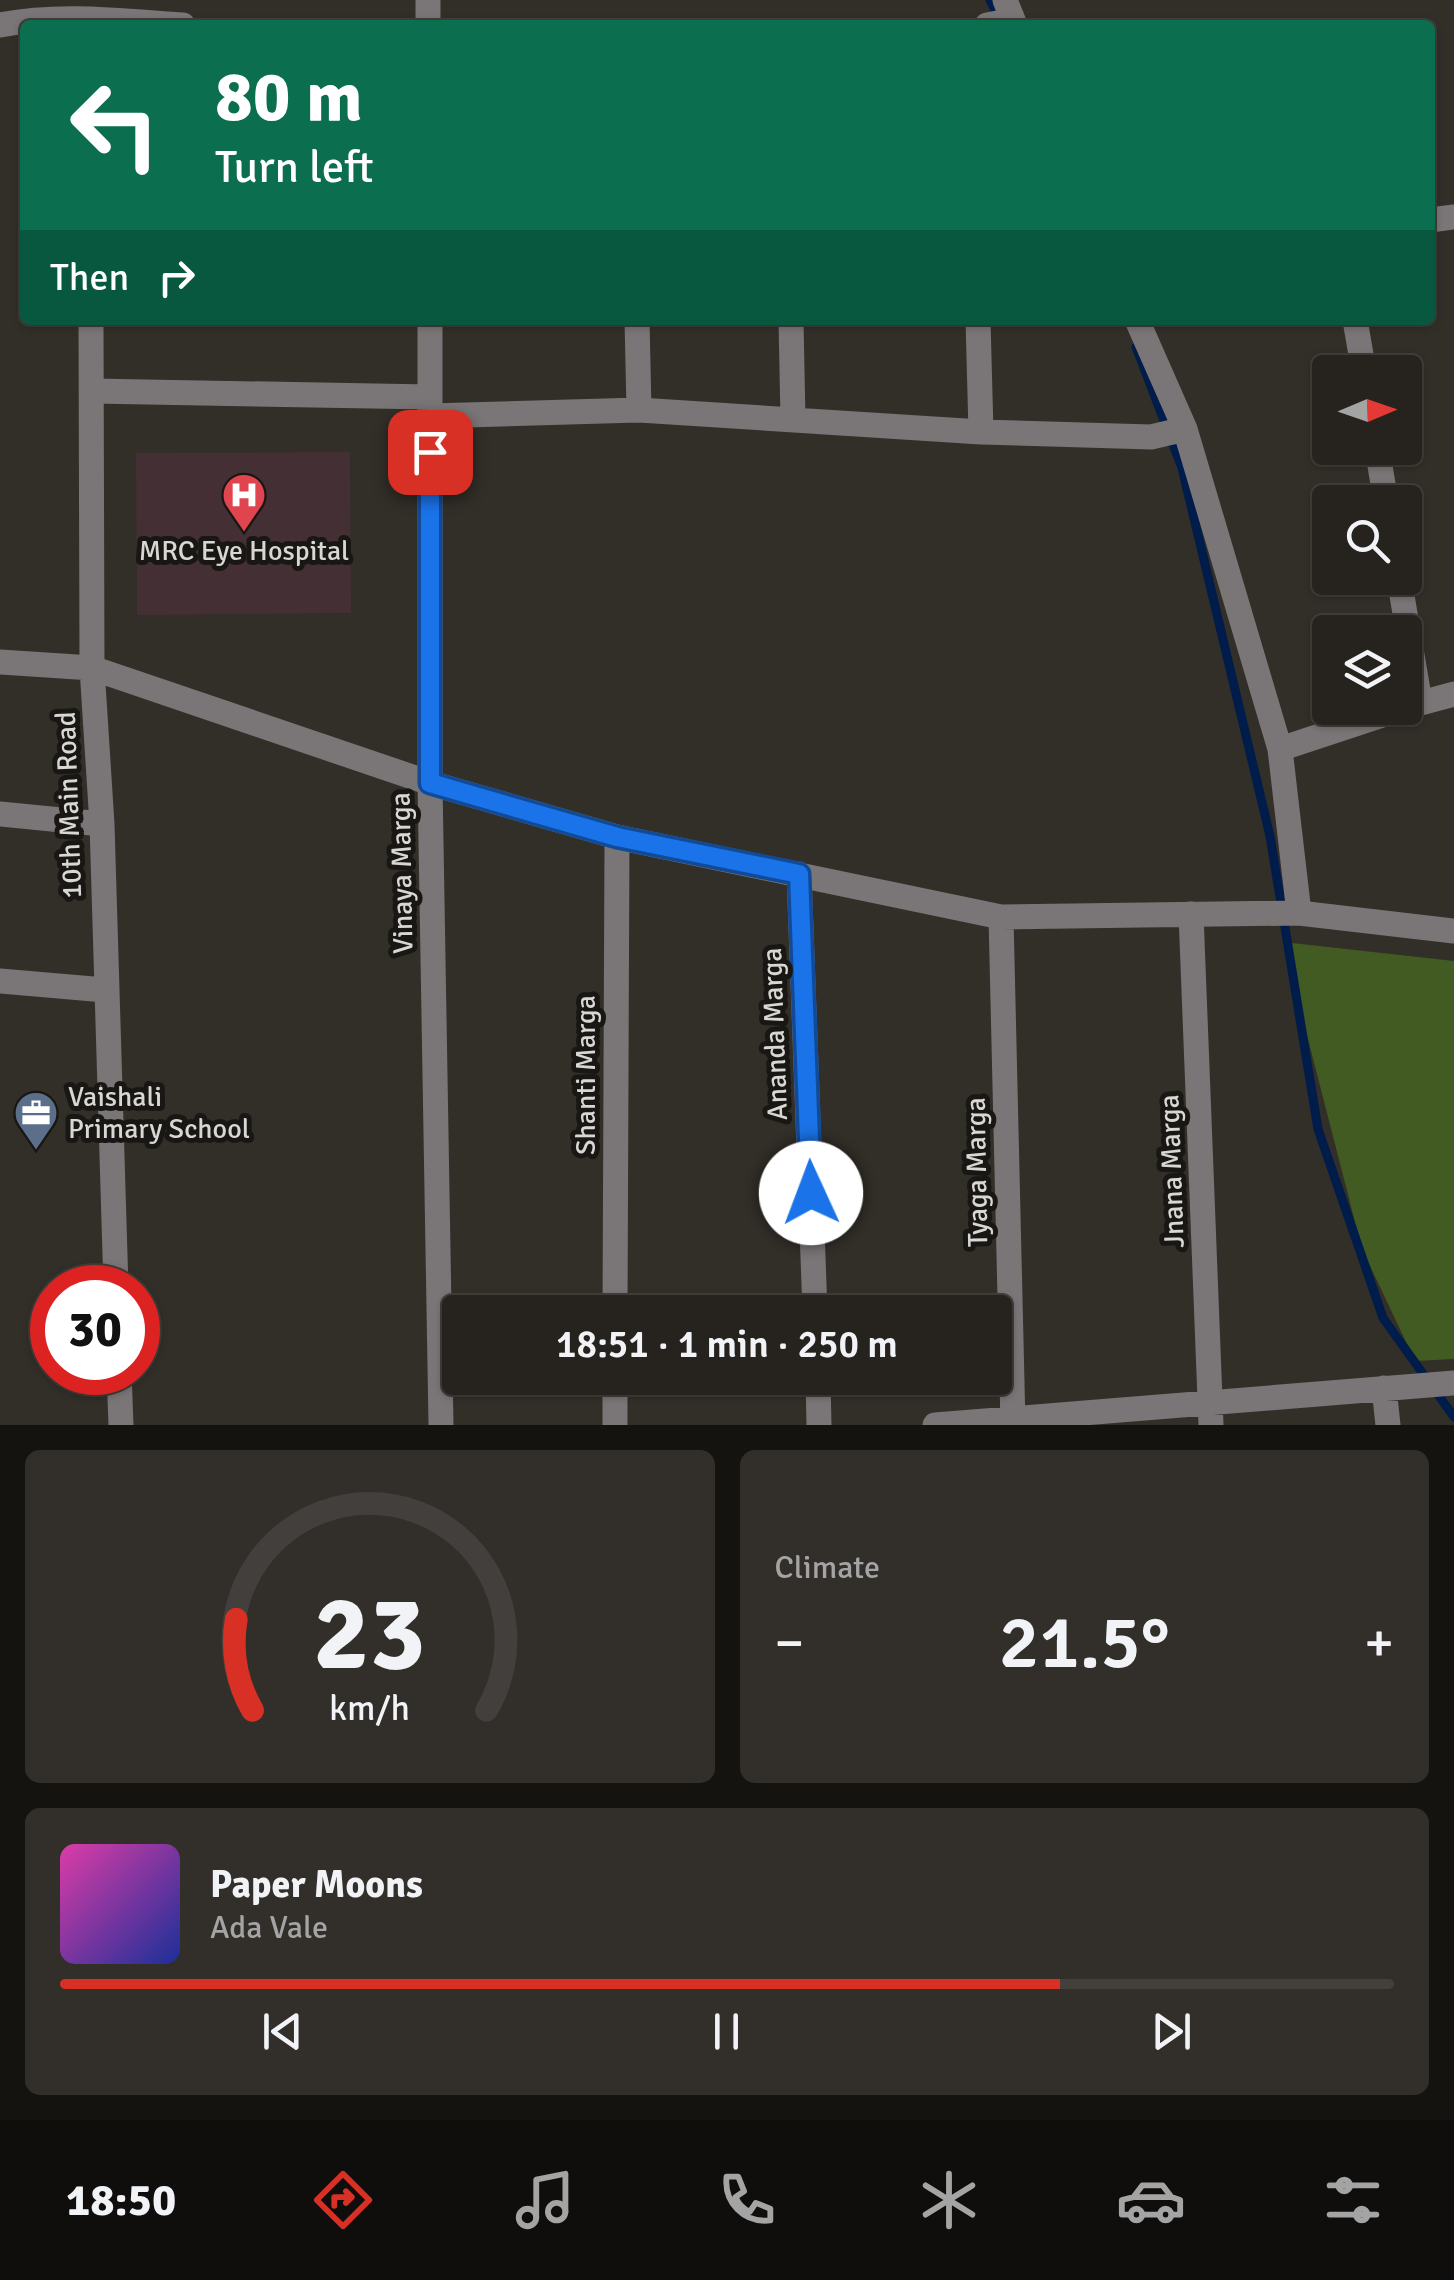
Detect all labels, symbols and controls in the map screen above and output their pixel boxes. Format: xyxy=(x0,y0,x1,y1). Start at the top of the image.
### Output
text: 80 m xyxy=(215,54,363,140)
icon: left xyxy=(50,60,180,190)
text: Turn left xyxy=(215,140,374,195)
icon: right xyxy=(149,250,204,305)
text: Then xyxy=(50,254,129,301)
north arrow xyxy=(1312,355,1422,465)
map controls xyxy=(1312,355,1422,725)
pin xyxy=(388,410,473,495)
icon: arrive xyxy=(403,425,458,480)
hospital icon: MRC Eye Hospital xyxy=(221,472,267,533)
button: search xyxy=(1312,485,1422,595)
place label: MRC Eye Hospital xyxy=(139,534,349,568)
button: layers xyxy=(1312,615,1422,725)
street label: 10th Main Road xyxy=(49,711,89,899)
street label: Vinaya Marga xyxy=(384,792,420,954)
street label: Ananda Marga xyxy=(755,947,795,1121)
street label: Shanti Marga xyxy=(569,995,603,1155)
place label: Vaishali Primary School xyxy=(68,1080,250,1146)
office icon: Vaishali Primary School xyxy=(13,1090,59,1151)
street label: Jnana Marga xyxy=(1152,1094,1192,1248)
street label: Tyaga Marga xyxy=(959,1097,995,1247)
position arrow xyxy=(759,1141,863,1245)
speed limit sign: 30 xyxy=(30,1265,160,1395)
text: 18:51 · 1 min · 250 m xyxy=(556,1321,898,1368)
text: Climate xyxy=(775,1548,880,1587)
text: 23 xyxy=(314,1570,426,1698)
text: 21.5° xyxy=(999,1596,1170,1689)
text: − xyxy=(775,1609,804,1677)
text: + xyxy=(1364,1609,1394,1677)
text: km/h xyxy=(329,1686,410,1730)
text: Paper Moons xyxy=(210,1861,423,1908)
text: Ada Vale xyxy=(210,1908,328,1947)
icon: previous xyxy=(255,2004,310,2059)
icon: pause xyxy=(699,2004,754,2059)
icon: next xyxy=(1144,2004,1199,2059)
icon: directions xyxy=(308,2165,378,2235)
icon: music xyxy=(510,2165,580,2235)
icon: phone xyxy=(712,2165,782,2235)
icon: climate xyxy=(914,2165,984,2235)
icon: car xyxy=(1116,2165,1186,2235)
icon: filters xyxy=(1318,2165,1388,2235)
text: 18:50 xyxy=(66,2173,176,2228)

